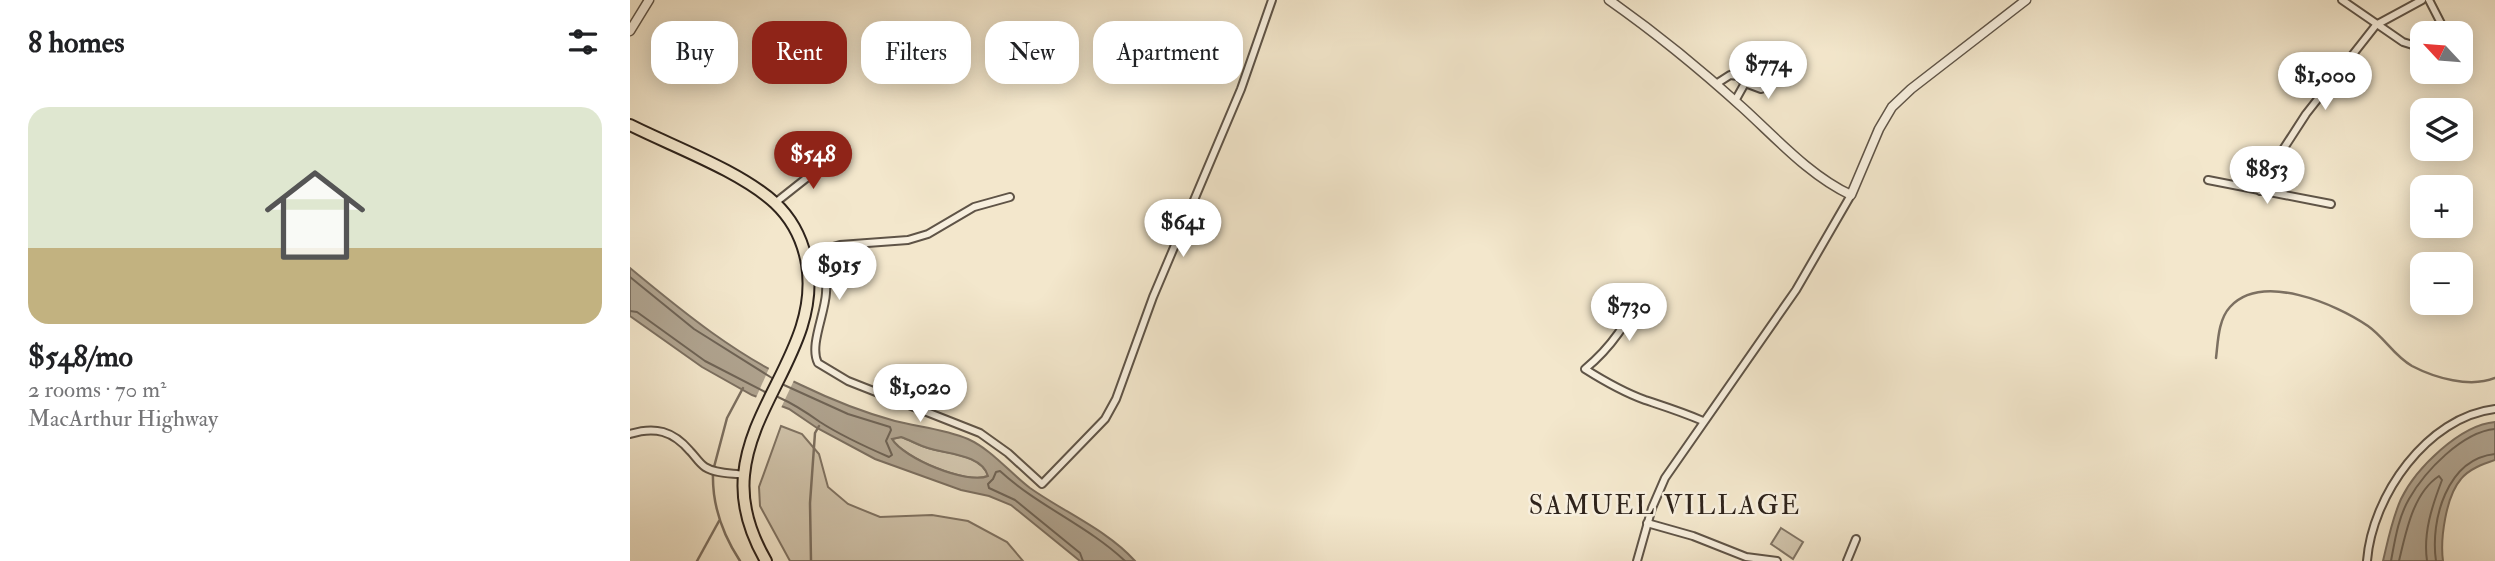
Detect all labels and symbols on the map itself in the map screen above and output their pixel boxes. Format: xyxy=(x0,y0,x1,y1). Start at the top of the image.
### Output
north arrow xyxy=(2410,21,2473,84)
pin: $774 xyxy=(1727,42,1809,101)
pin: $1,000 xyxy=(2268,52,2382,112)
pin: $548 xyxy=(772,132,854,191)
pin: $853 xyxy=(2226,146,2308,206)
pin: $641 xyxy=(1142,200,1224,259)
pin: $915 xyxy=(798,243,880,302)
pin: $730 xyxy=(1588,284,1670,343)
pin: $1,020 xyxy=(863,364,977,424)
district label: SAMUEL VILLAGE xyxy=(1529,490,1801,522)

